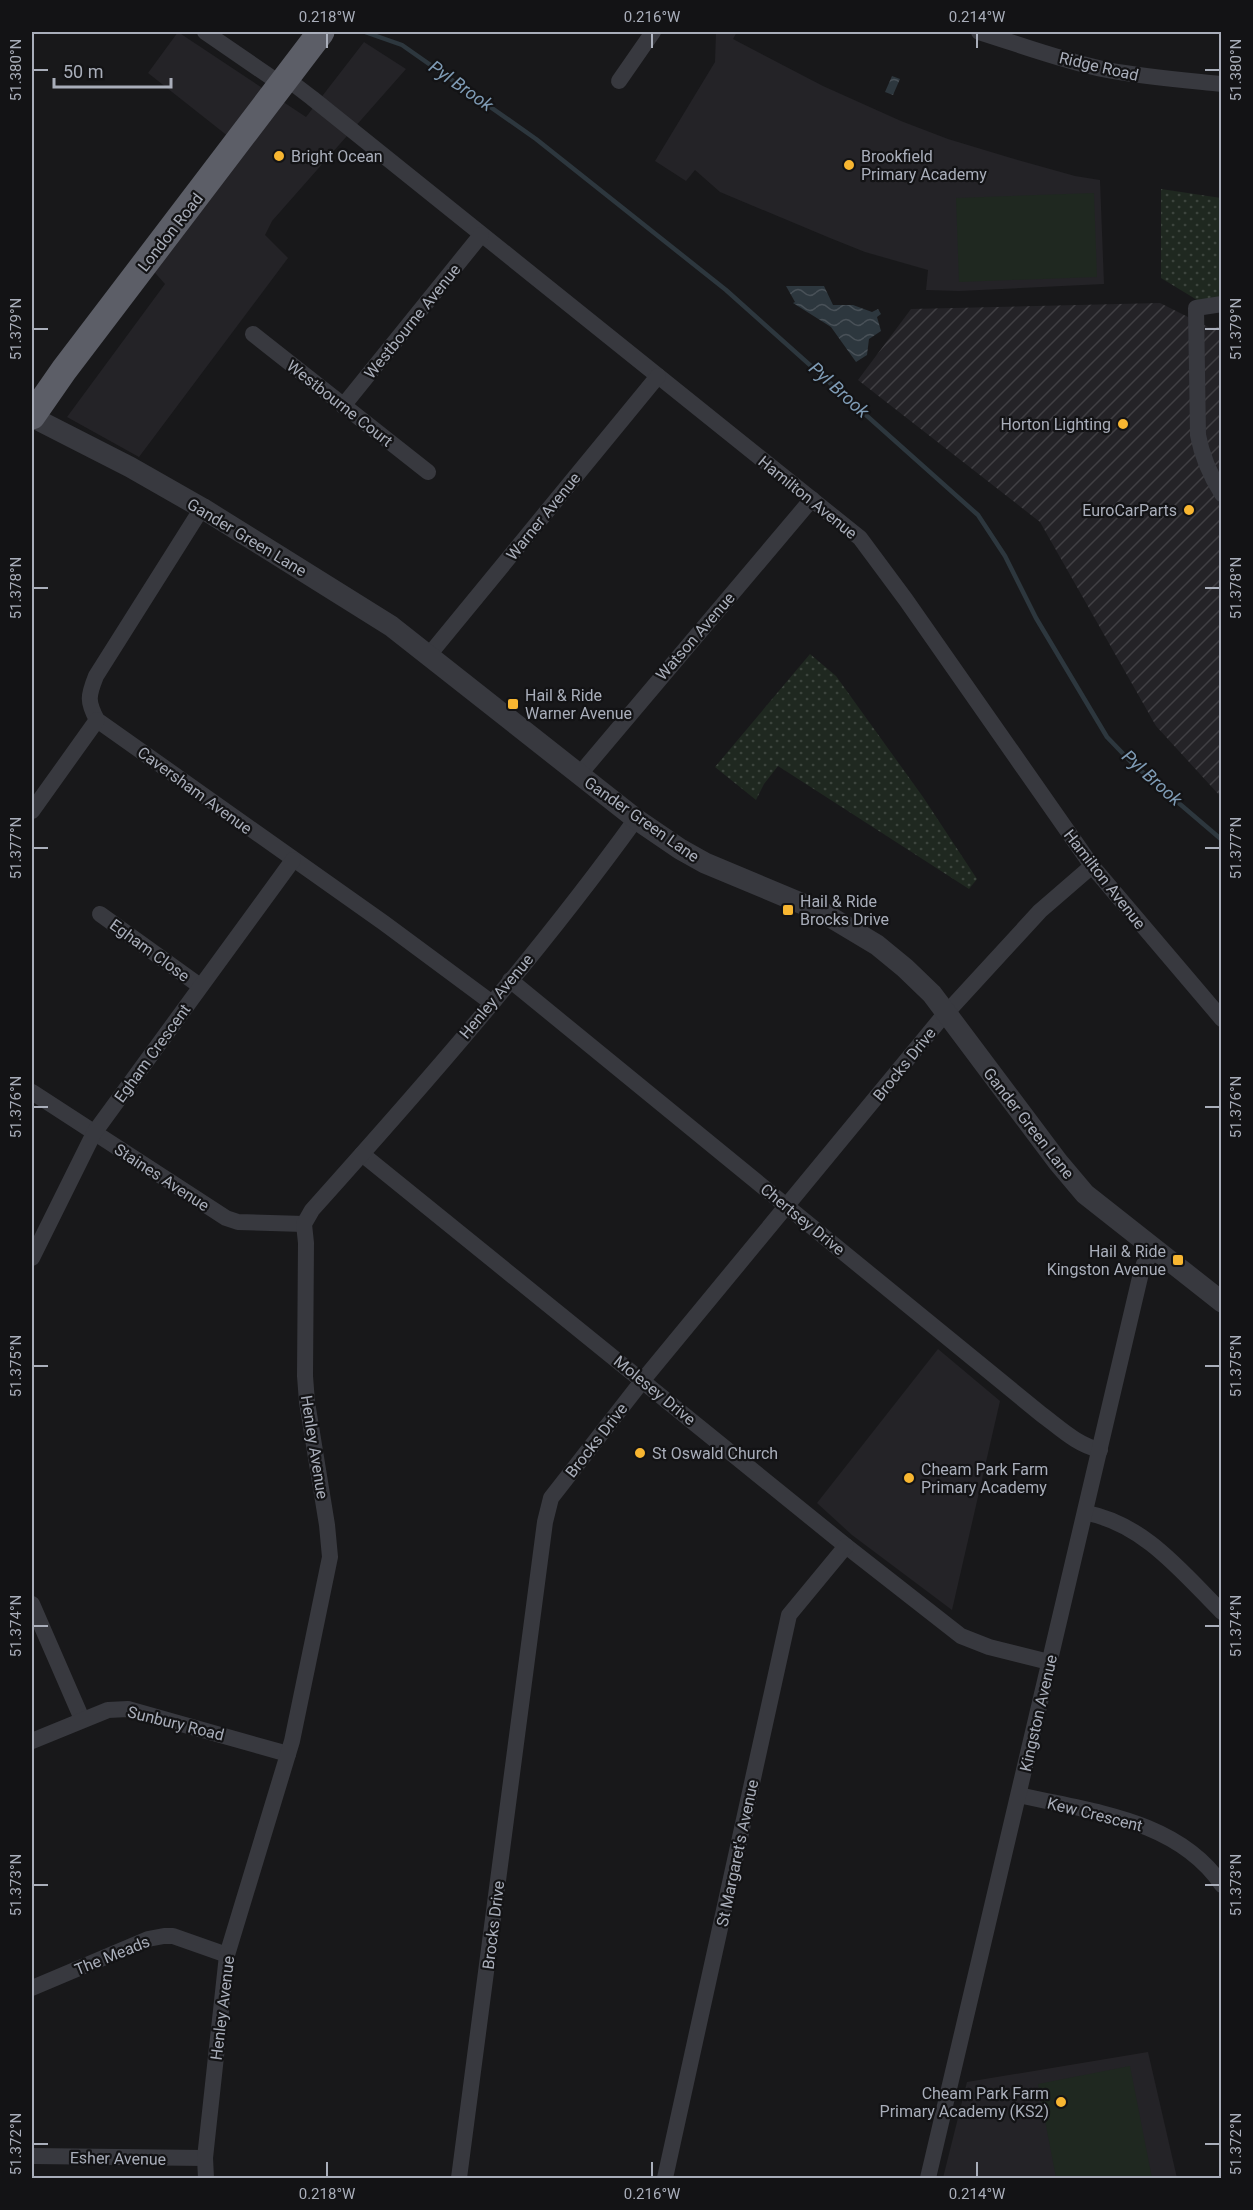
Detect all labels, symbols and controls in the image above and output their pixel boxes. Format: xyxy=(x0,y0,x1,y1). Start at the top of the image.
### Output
text: 0.218°W xyxy=(299,8,355,26)
text: 0.216°W xyxy=(624,8,680,26)
text: 0.214°W xyxy=(949,8,1005,26)
text: 51.380°N xyxy=(7,39,25,101)
text: 51.380°N xyxy=(1227,39,1245,101)
street label: Ridge Road xyxy=(1057,48,1140,85)
scale bar xyxy=(54,51,171,89)
water label: Pyl Brook xyxy=(425,56,498,116)
text: 50 m xyxy=(63,61,103,82)
place label: Bright Ocean xyxy=(291,147,383,166)
place label: Brookfield Primary Academy xyxy=(861,147,987,184)
marker: Bright Ocean xyxy=(272,149,286,163)
marker: Brookfield Primary Academy xyxy=(842,158,856,172)
street label: London Road xyxy=(134,189,207,275)
street label: Westbourne Avenue xyxy=(360,260,464,382)
text: 51.379°N xyxy=(7,298,25,360)
text: 51.379°N xyxy=(1227,298,1245,360)
street label: Westbourne Court xyxy=(283,356,396,451)
water label: Pyl Brook xyxy=(805,357,875,423)
place label: Horton Lighting xyxy=(1000,415,1111,434)
marker: Horton Lighting xyxy=(1116,417,1130,431)
street label: Hamilton Avenue xyxy=(755,452,861,543)
street label: Warner Avenue xyxy=(502,469,584,564)
street label: Gander Green Lane xyxy=(184,494,310,581)
place label: EuroCarParts xyxy=(1082,501,1177,520)
marker: EuroCarParts xyxy=(1182,503,1196,517)
text: 51.378°N xyxy=(7,557,25,619)
text: 51.378°N xyxy=(1227,557,1245,619)
street label: Watson Avenue xyxy=(652,588,739,684)
place label: Hail & Ride Warner Avenue xyxy=(525,686,632,723)
marker: Hail & Ride Warner Avenue xyxy=(506,697,520,711)
street label: Caversham Avenue xyxy=(134,743,256,838)
water label: Pyl Brook xyxy=(1118,745,1188,811)
street label: Gander Green Lane xyxy=(581,773,703,866)
text: 51.377°N xyxy=(7,817,25,879)
text: 51.377°N xyxy=(1227,817,1245,879)
street label: Hamilton Avenue xyxy=(1060,826,1149,933)
place label: Hail & Ride Brocks Drive xyxy=(800,892,889,929)
marker: Hail & Ride Brocks Drive xyxy=(781,903,795,917)
street label: Egham Close xyxy=(106,915,193,986)
street label: Henley Avenue xyxy=(455,950,537,1043)
street label: Egham Crescent xyxy=(110,1000,194,1106)
street label: Brocks Drive xyxy=(869,1024,940,1105)
street label: Gander Green Lane xyxy=(979,1064,1078,1183)
text: 51.376°N xyxy=(7,1076,25,1138)
text: 51.376°N xyxy=(1227,1076,1245,1138)
street label: Staines Avenue xyxy=(111,1140,213,1215)
street label: Chertsey Drive xyxy=(757,1180,849,1259)
place label: Hail & Ride Kingston Avenue xyxy=(1047,1242,1166,1279)
marker: Hail & Ride Kingston Avenue xyxy=(1171,1253,1185,1267)
text: 51.375°N xyxy=(7,1335,25,1397)
text: 51.375°N xyxy=(1227,1335,1245,1397)
street label: Molesey Drive xyxy=(610,1352,699,1429)
street label: Henley Avenue xyxy=(297,1394,332,1500)
street label: Brocks Drive xyxy=(562,1399,631,1481)
place label: St Oswald Church xyxy=(652,1444,778,1463)
marker: St Oswald Church xyxy=(633,1446,647,1460)
place label: Cheam Park Farm Primary Academy xyxy=(921,1460,1048,1497)
marker: Cheam Park Farm Primary Academy xyxy=(902,1471,916,1485)
text: 51.374°N xyxy=(7,1595,25,1657)
text: 51.374°N xyxy=(1227,1595,1245,1657)
street label: Kingston Avenue xyxy=(1016,1653,1061,1773)
street label: Sunbury Road xyxy=(126,1702,226,1745)
street label: St Margaret's Avenue xyxy=(713,1778,762,1928)
street label: Kew Crescent xyxy=(1045,1793,1145,1836)
text: 51.373°N xyxy=(7,1854,25,1916)
text: 51.373°N xyxy=(1227,1854,1245,1916)
street label: Brocks Drive xyxy=(479,1880,508,1970)
street label: The Meads xyxy=(72,1932,152,1979)
street label: Henley Avenue xyxy=(207,1955,238,2061)
place label: Cheam Park Farm Primary Academy (KS2) xyxy=(880,2084,1049,2121)
marker: Cheam Park Farm Primary Academy (KS2) xyxy=(1054,2095,1068,2109)
text: 51.372°N xyxy=(7,2113,25,2175)
text: 51.372°N xyxy=(1227,2113,1245,2175)
street label: Esher Avenue xyxy=(70,2148,166,2169)
text: 0.218°W xyxy=(299,2185,355,2203)
text: 0.216°W xyxy=(624,2185,680,2203)
text: 0.214°W xyxy=(949,2185,1005,2203)

